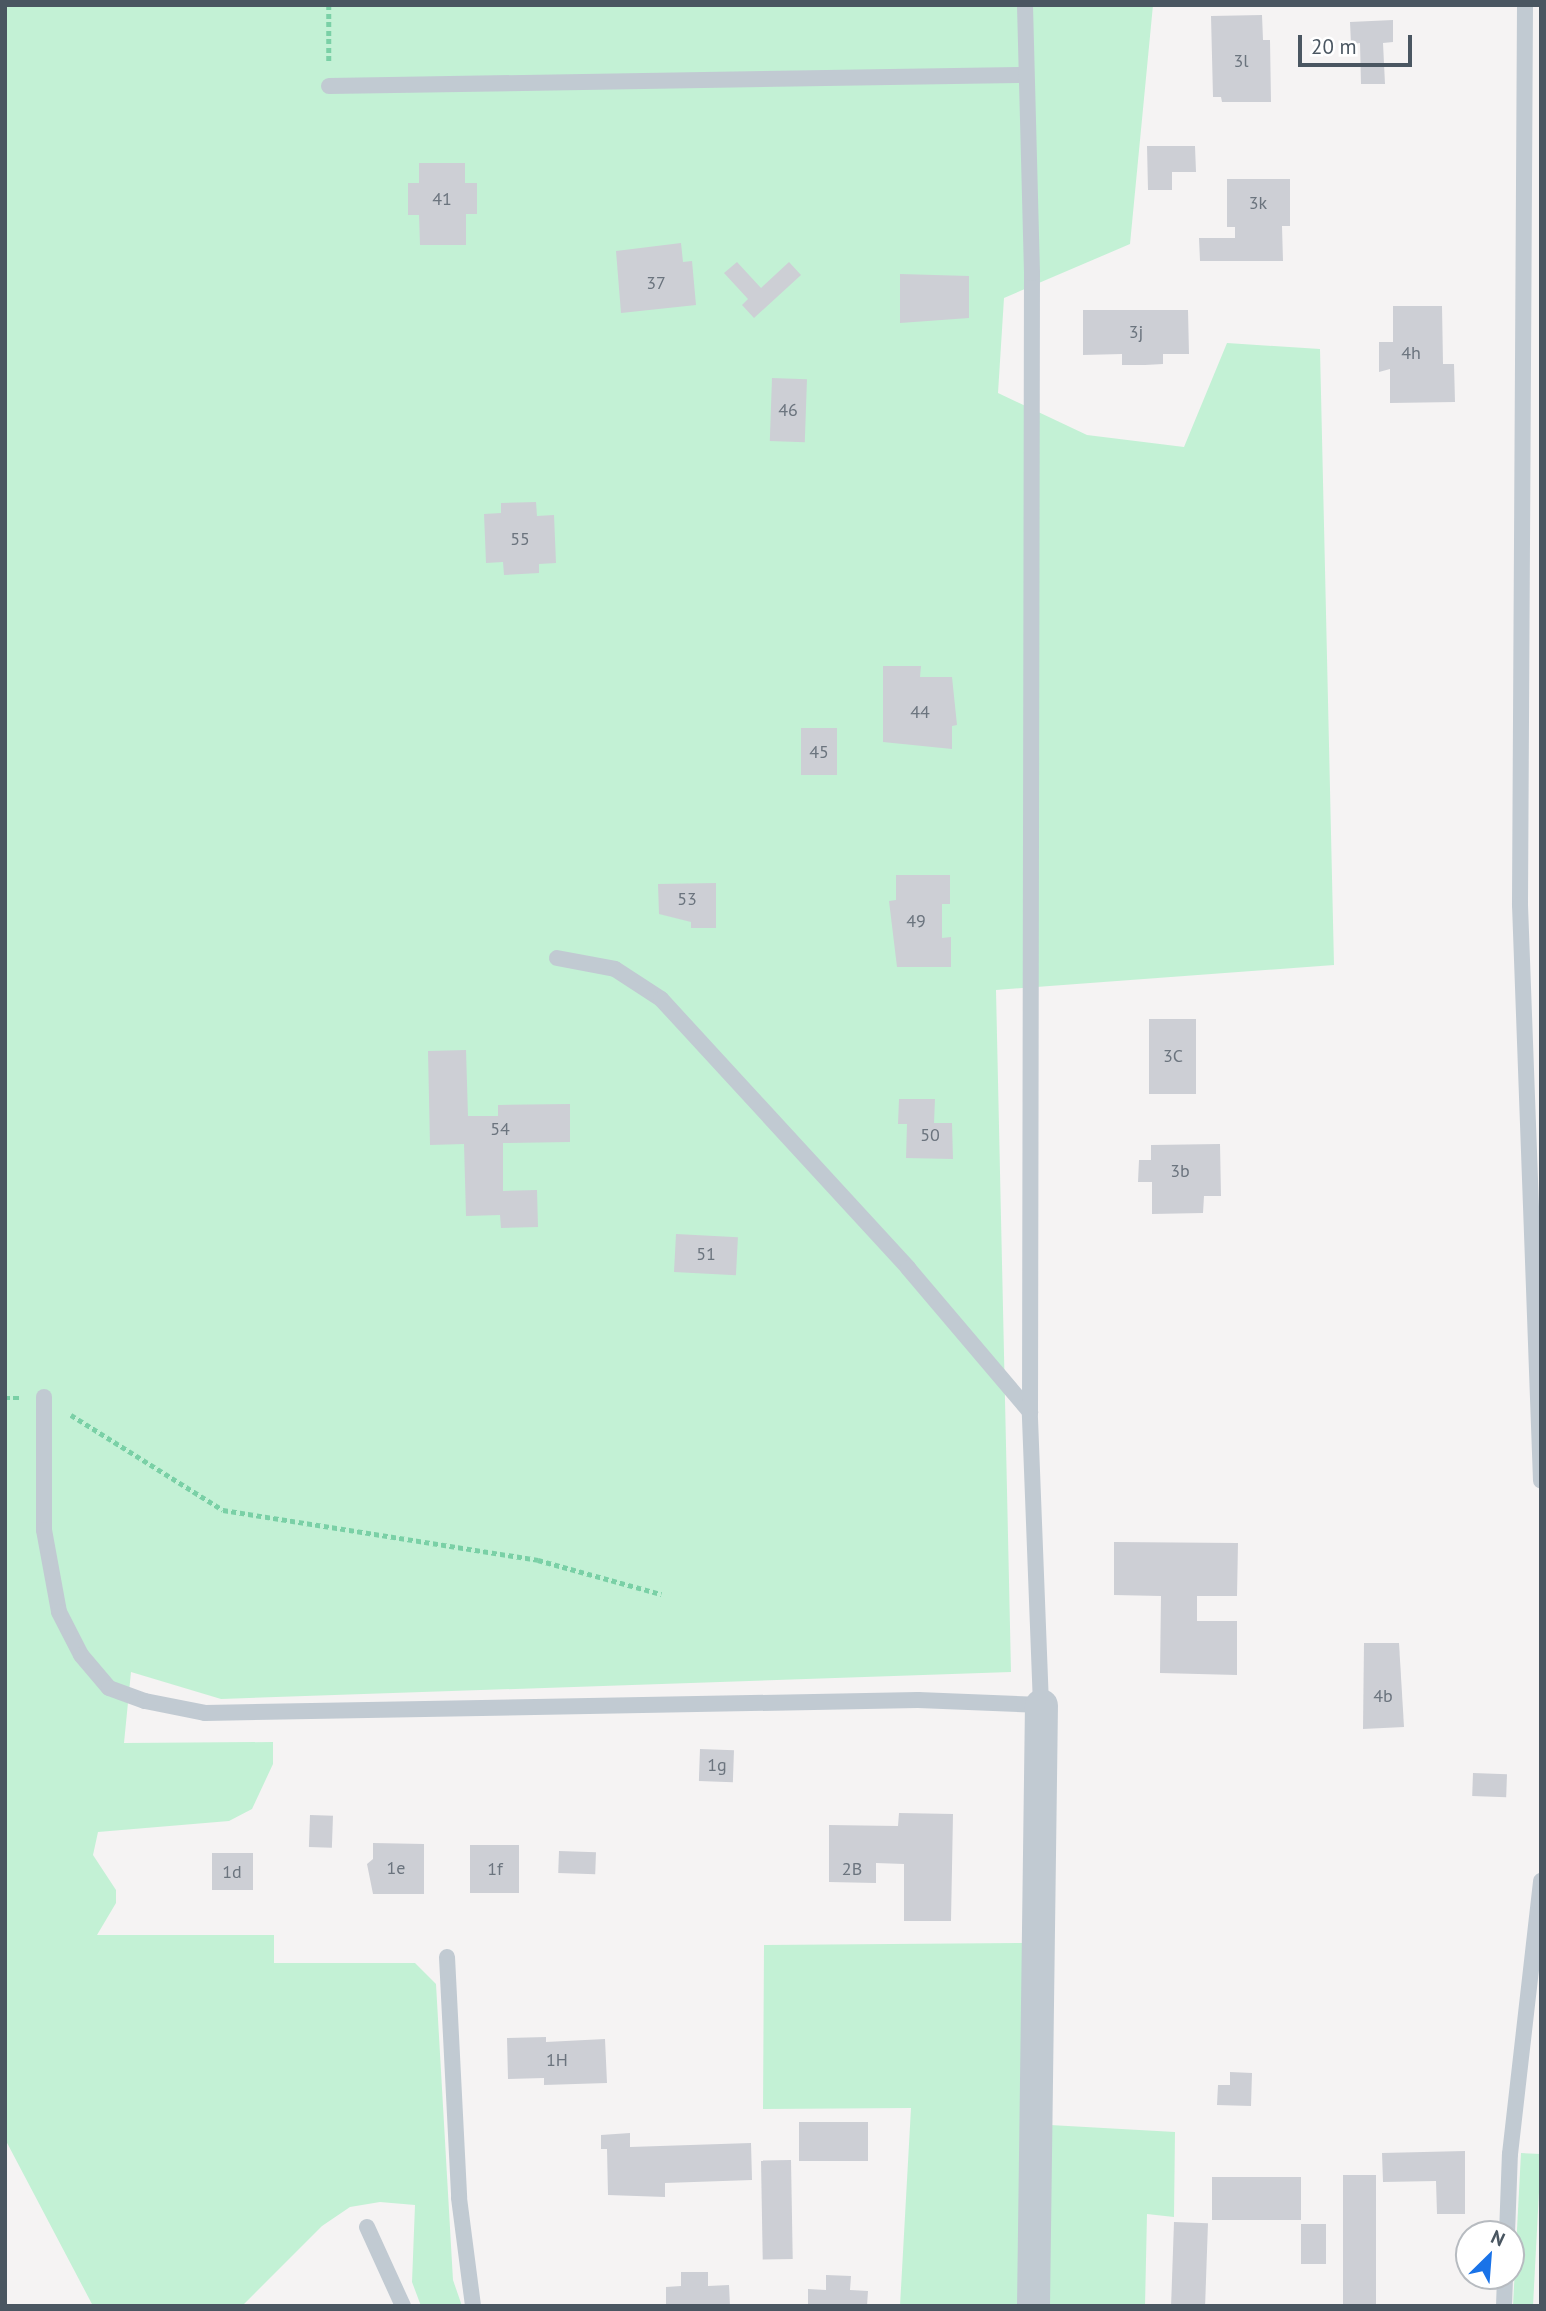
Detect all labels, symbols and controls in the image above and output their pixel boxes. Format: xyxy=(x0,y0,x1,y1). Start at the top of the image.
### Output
scale bar xyxy=(1301,21,1415,65)
text: 20 m xyxy=(1311,33,1357,60)
house number: 3l xyxy=(1233,50,1249,72)
house number: 41 xyxy=(432,188,452,210)
house number: 3k xyxy=(1249,192,1267,214)
house number: 37 xyxy=(646,272,666,294)
house number: 3j xyxy=(1129,321,1143,343)
house number: 4h xyxy=(1401,342,1421,364)
house number: 46 xyxy=(778,399,798,421)
house number: 55 xyxy=(510,528,530,550)
house number: 44 xyxy=(910,701,930,723)
house number: 45 xyxy=(809,741,829,763)
house number: 53 xyxy=(677,888,697,910)
house number: 49 xyxy=(906,910,926,932)
house number: 3C xyxy=(1163,1045,1183,1067)
house number: 54 xyxy=(490,1118,510,1140)
house number: 50 xyxy=(920,1124,940,1146)
house number: 3b xyxy=(1170,1160,1190,1182)
house number: 51 xyxy=(696,1243,716,1265)
house number: 4b xyxy=(1373,1685,1393,1707)
house number: 1g xyxy=(707,1754,727,1776)
house number: 1e xyxy=(387,1857,405,1879)
house number: 1f xyxy=(487,1858,503,1880)
house number: 2B xyxy=(842,1858,862,1880)
house number: 1d xyxy=(222,1861,242,1883)
house number: 1H xyxy=(546,2049,568,2071)
north arrow xyxy=(1455,2220,1525,2290)
text: N xyxy=(1487,2224,1509,2251)

